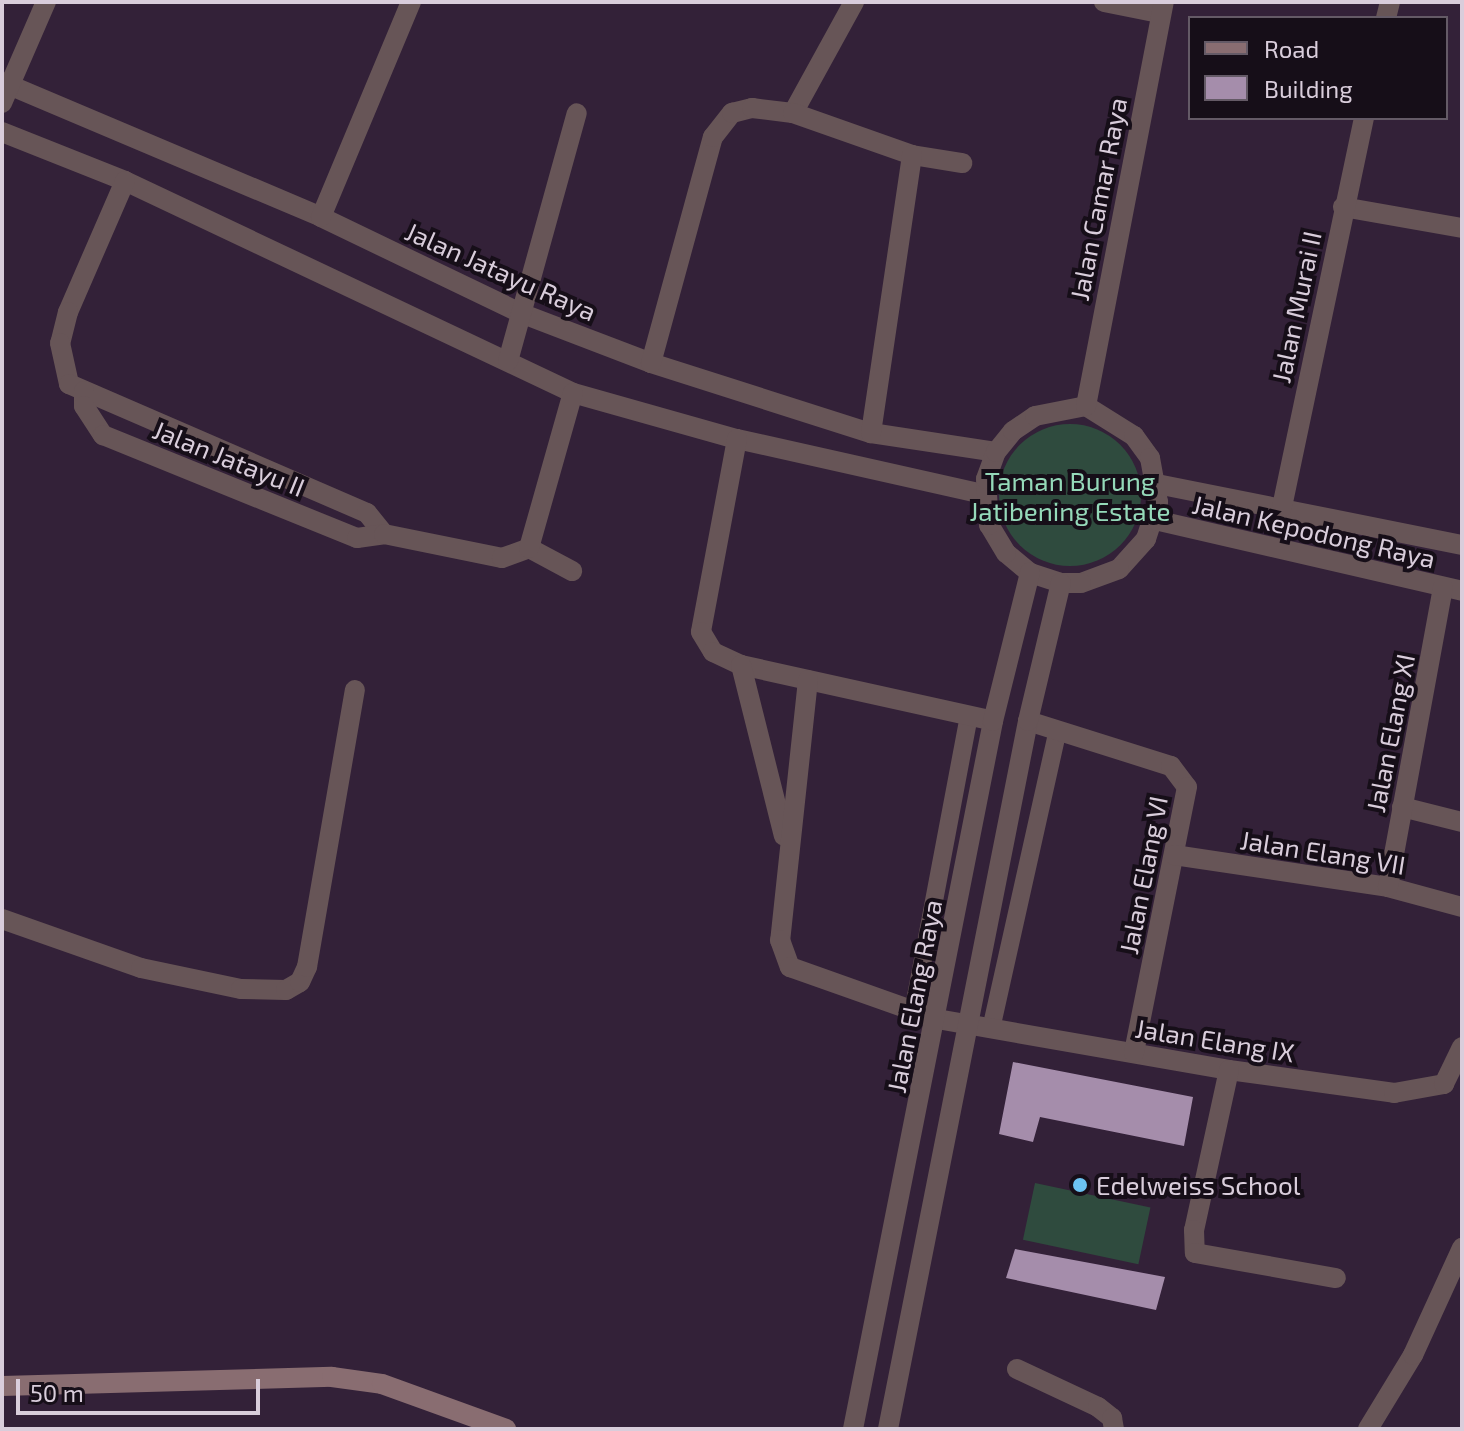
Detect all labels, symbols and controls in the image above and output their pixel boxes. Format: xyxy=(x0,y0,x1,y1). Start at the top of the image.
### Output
legend xyxy=(1188,16,1448,120)
text: Road xyxy=(1264,34,1319,63)
text: Building xyxy=(1264,74,1353,103)
street label: Jalan Camar Raya xyxy=(1063,95,1133,303)
street label: Jalan Jatayu Raya xyxy=(401,215,601,327)
street label: Jalan Murai II xyxy=(1265,228,1327,386)
street label: Jalan Jatayu II xyxy=(148,413,310,503)
park label: Taman Burung Jatibening Estate xyxy=(969,465,1171,526)
street label: Jalan Kepodong Raya xyxy=(1190,488,1438,574)
street label: Jalan Elang XI xyxy=(1359,651,1421,815)
street label: Jalan Elang VI xyxy=(1112,793,1174,957)
street label: Jalan Elang VII xyxy=(1238,823,1408,881)
street label: Jalan Elang Raya xyxy=(880,897,948,1095)
street label: Jalan Elang IX xyxy=(1133,1012,1297,1068)
place label: Edelweiss School xyxy=(1096,1169,1300,1201)
marker: Edelweiss School xyxy=(1071,1176,1089,1194)
scale bar xyxy=(20,1363,264,1413)
text: 50 m xyxy=(30,1378,84,1407)

